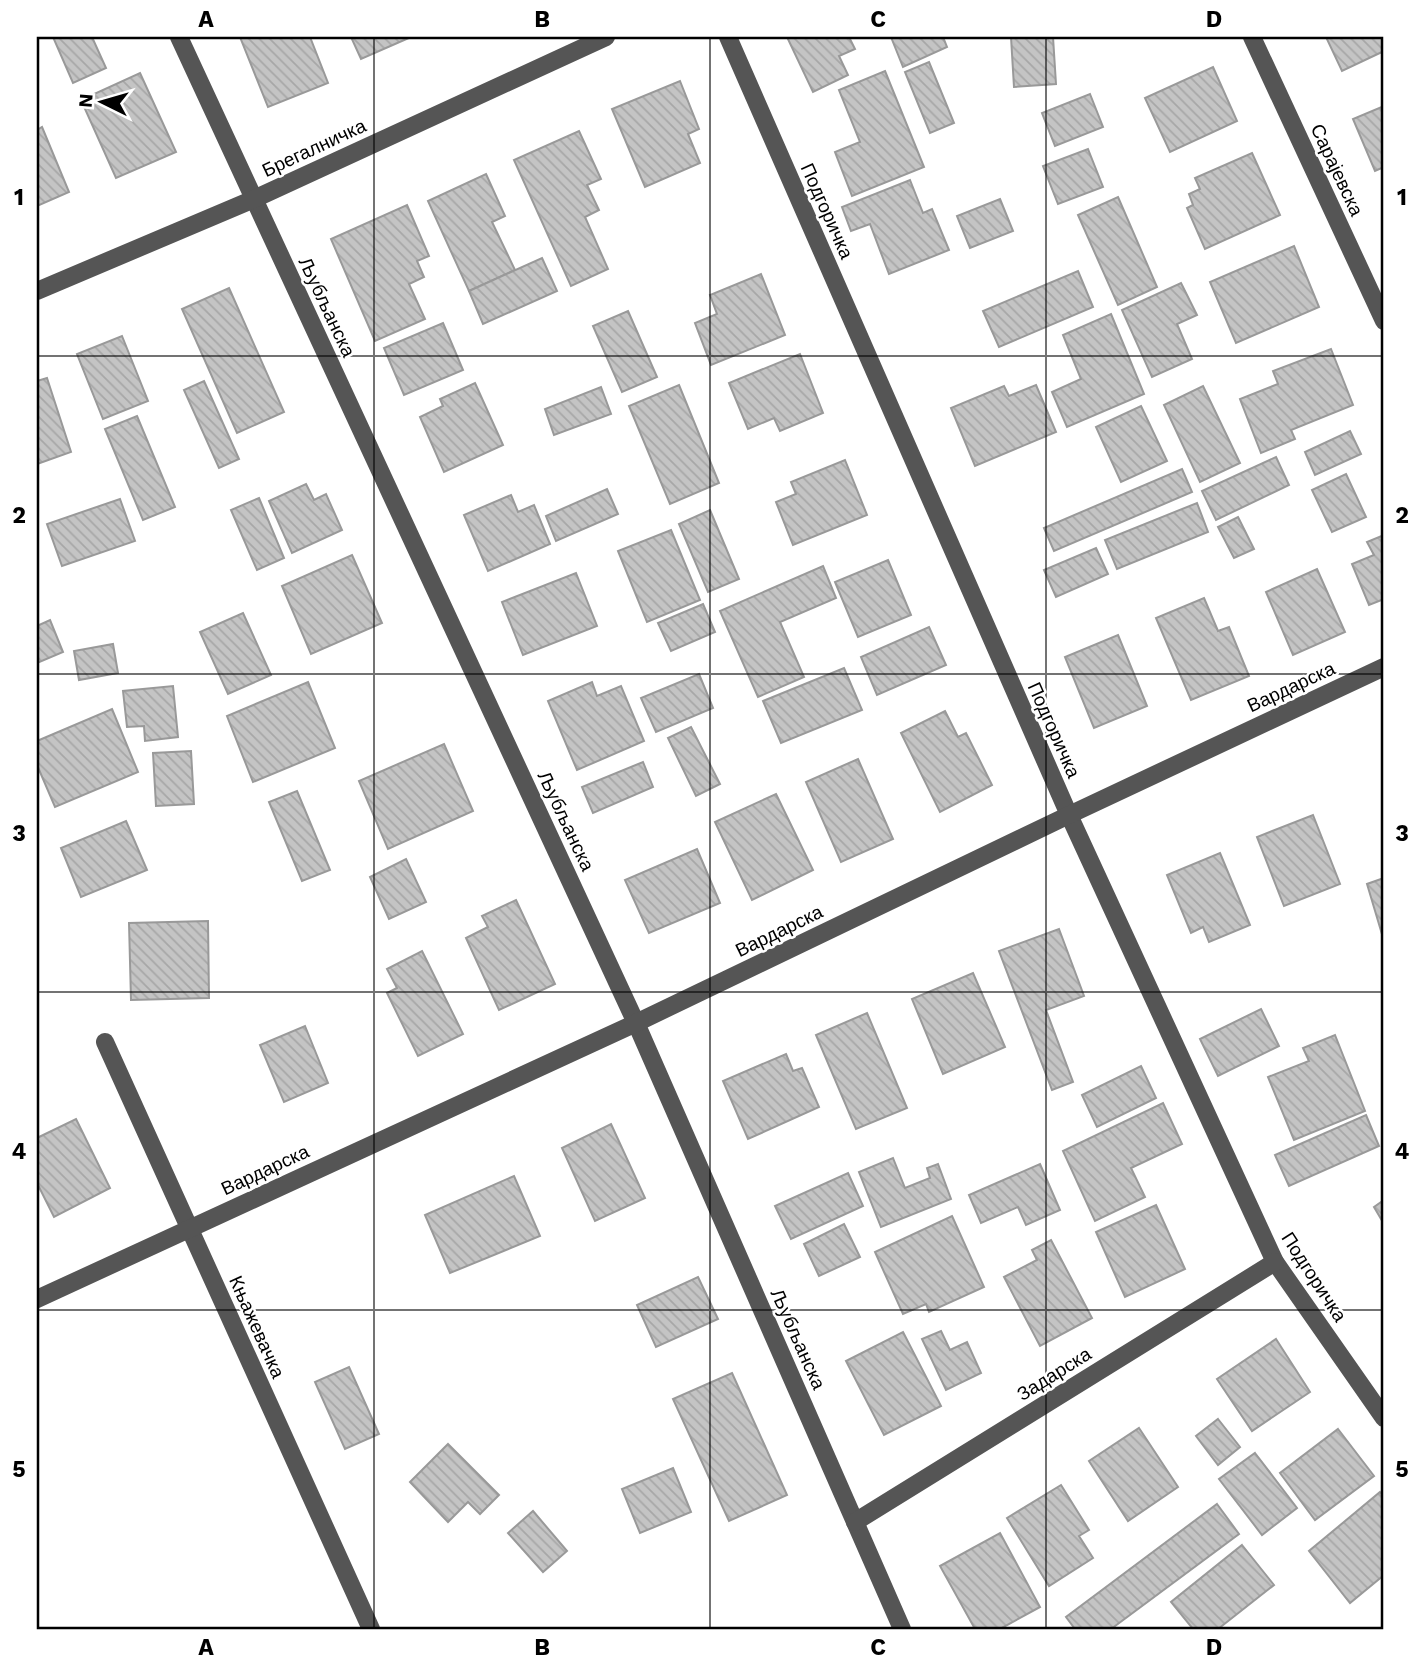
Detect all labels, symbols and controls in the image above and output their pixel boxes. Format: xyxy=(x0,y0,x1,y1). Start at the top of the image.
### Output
text: A xyxy=(198,6,214,33)
text: B xyxy=(534,6,550,33)
text: C xyxy=(870,6,886,33)
text: D xyxy=(1206,6,1222,33)
north arrow xyxy=(66,66,136,136)
text: N xyxy=(73,93,98,109)
street label: Брегалничка xyxy=(258,114,370,182)
street label: Сарајевска xyxy=(1306,120,1369,220)
street label: Подгоричка xyxy=(796,160,858,263)
text: 1 xyxy=(14,184,24,211)
text: 1 xyxy=(1397,184,1407,211)
street label: Љубљанска xyxy=(294,253,360,361)
text: 2 xyxy=(12,502,26,529)
text: 2 xyxy=(1395,502,1409,529)
street label: Вардарска xyxy=(1243,656,1339,717)
street label: Подгоричка xyxy=(1023,679,1085,782)
street label: Љубљанска xyxy=(533,767,599,875)
text: 3 xyxy=(12,820,26,847)
text: 3 xyxy=(1395,820,1409,847)
street label: Вардарска xyxy=(732,900,827,962)
text: 4 xyxy=(12,1138,27,1165)
text: 4 xyxy=(1395,1138,1410,1165)
street label: Вардарска xyxy=(217,1139,313,1200)
street label: Подгоричка xyxy=(1276,1228,1352,1327)
street label: Књажевачка xyxy=(224,1272,290,1382)
street label: Љубљанска xyxy=(766,1285,831,1393)
street label: Задарска xyxy=(1013,1342,1096,1406)
text: 5 xyxy=(12,1456,26,1483)
text: 5 xyxy=(1395,1456,1409,1483)
text: A xyxy=(198,1634,214,1661)
text: B xyxy=(534,1634,550,1661)
text: C xyxy=(870,1634,886,1661)
text: D xyxy=(1206,1634,1222,1661)

